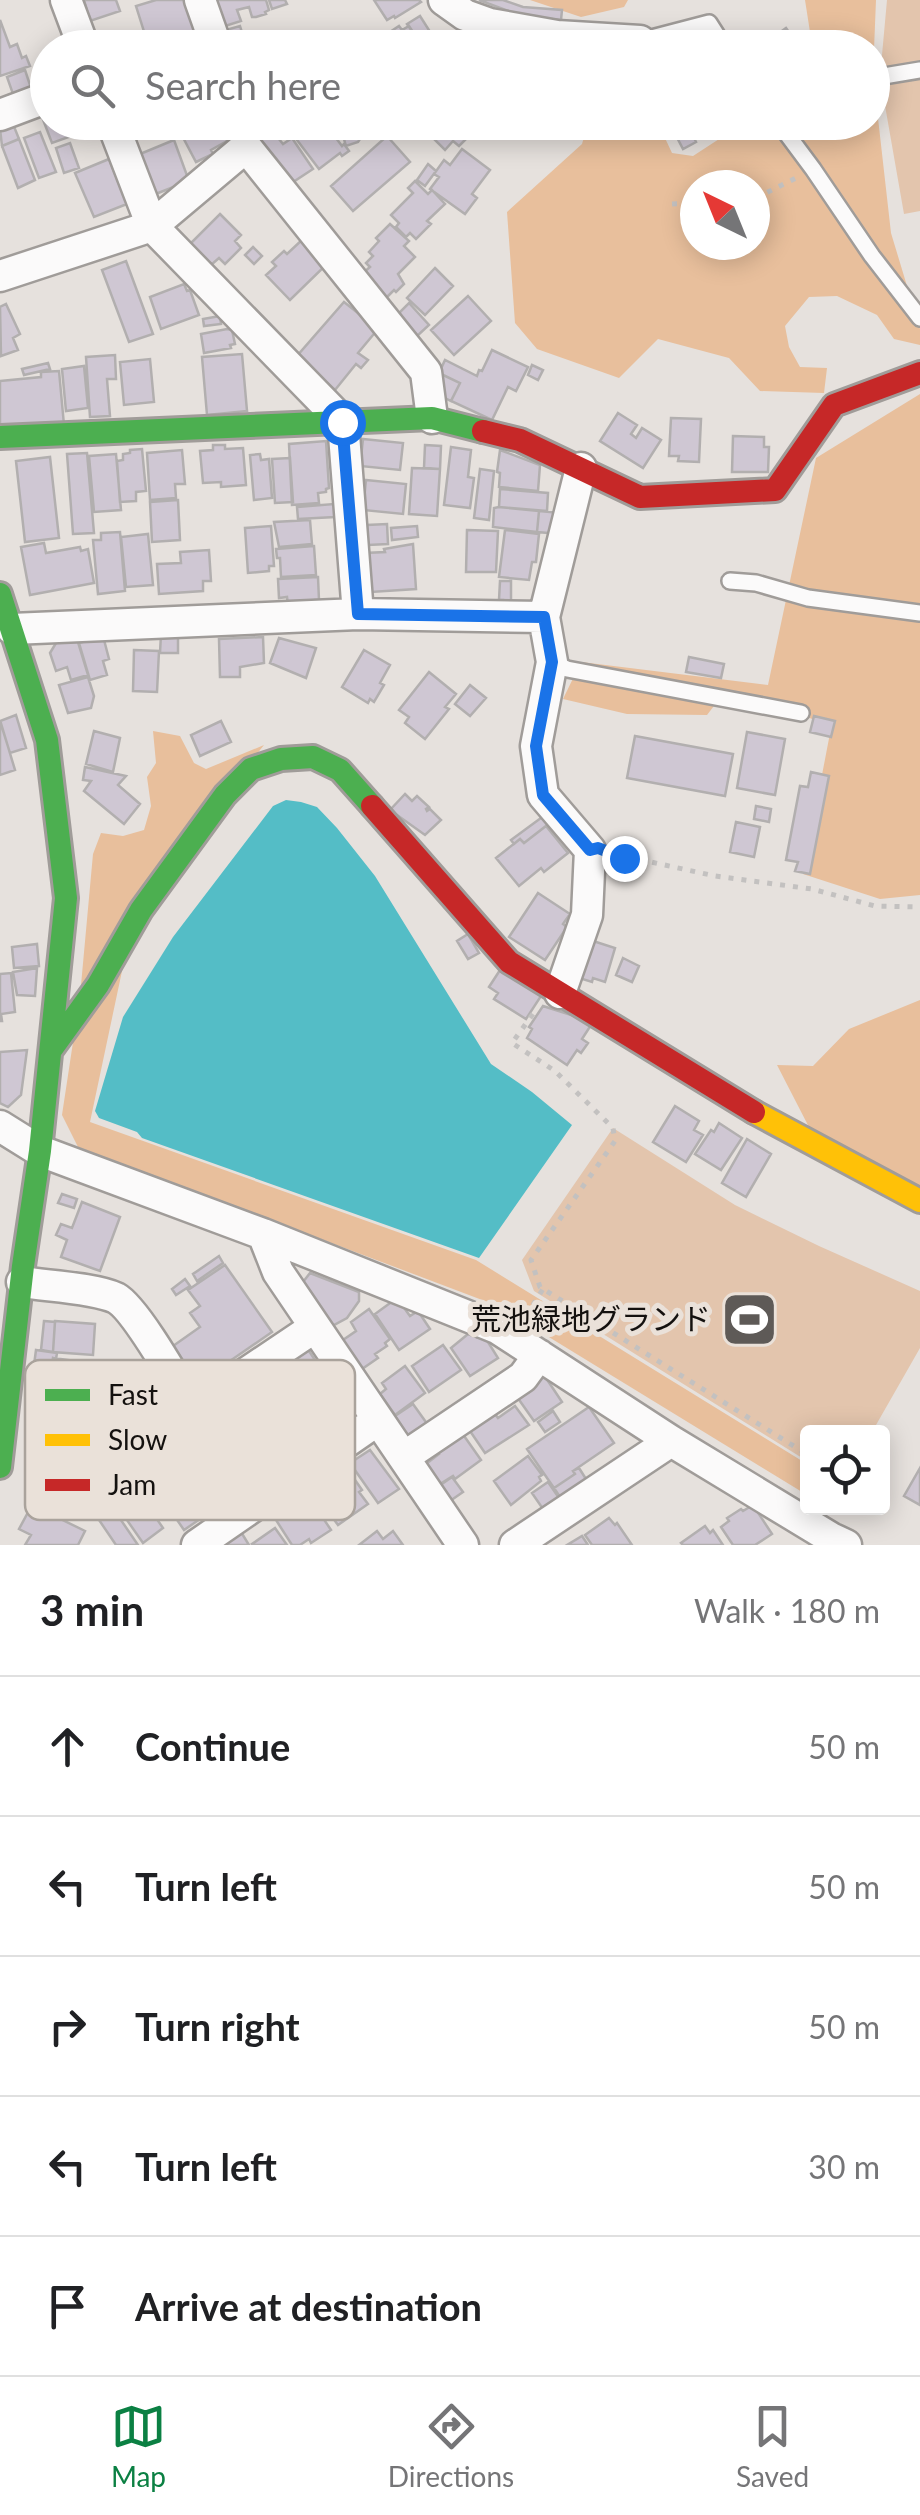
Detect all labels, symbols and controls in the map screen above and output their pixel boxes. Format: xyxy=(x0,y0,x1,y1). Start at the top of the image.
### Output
search box xyxy=(30,30,890,140)
icon: search xyxy=(65,58,120,113)
text: Search here xyxy=(145,62,341,108)
north arrow xyxy=(680,170,770,260)
route start xyxy=(320,400,366,446)
route end xyxy=(602,836,648,882)
sports icon: 荒池緑地グランド xyxy=(720,1290,780,1350)
place label: 荒池緑地グランド xyxy=(471,1300,711,1336)
legend xyxy=(25,1360,355,1520)
text: Fast xyxy=(108,1377,158,1411)
text: Slow xyxy=(108,1422,167,1456)
map controls xyxy=(800,1425,890,1515)
button: locate xyxy=(800,1425,890,1515)
text: Jam xyxy=(108,1467,156,1501)
text: 3 min xyxy=(40,1585,144,1635)
text: Walk · 180 m xyxy=(694,1591,880,1630)
icon: ahead xyxy=(40,1719,95,1774)
text: Continue xyxy=(135,1723,290,1769)
text: 50 m xyxy=(808,1727,880,1766)
icon: left xyxy=(40,1859,95,1914)
text: Turn left xyxy=(135,1863,277,1909)
text: 50 m xyxy=(808,1867,880,1906)
icon: right xyxy=(40,1999,95,2054)
text: Turn right xyxy=(135,2003,300,2049)
text: 50 m xyxy=(808,2007,880,2046)
icon: left xyxy=(40,2139,95,2194)
text: Turn left xyxy=(135,2143,277,2189)
text: 30 m xyxy=(808,2147,880,2186)
icon: arrive xyxy=(40,2279,95,2334)
text: Arrive at destination xyxy=(135,2283,482,2329)
tab: Map xyxy=(111,2399,166,2493)
tab: Directions xyxy=(388,2399,514,2493)
tab: Saved xyxy=(736,2399,809,2493)

